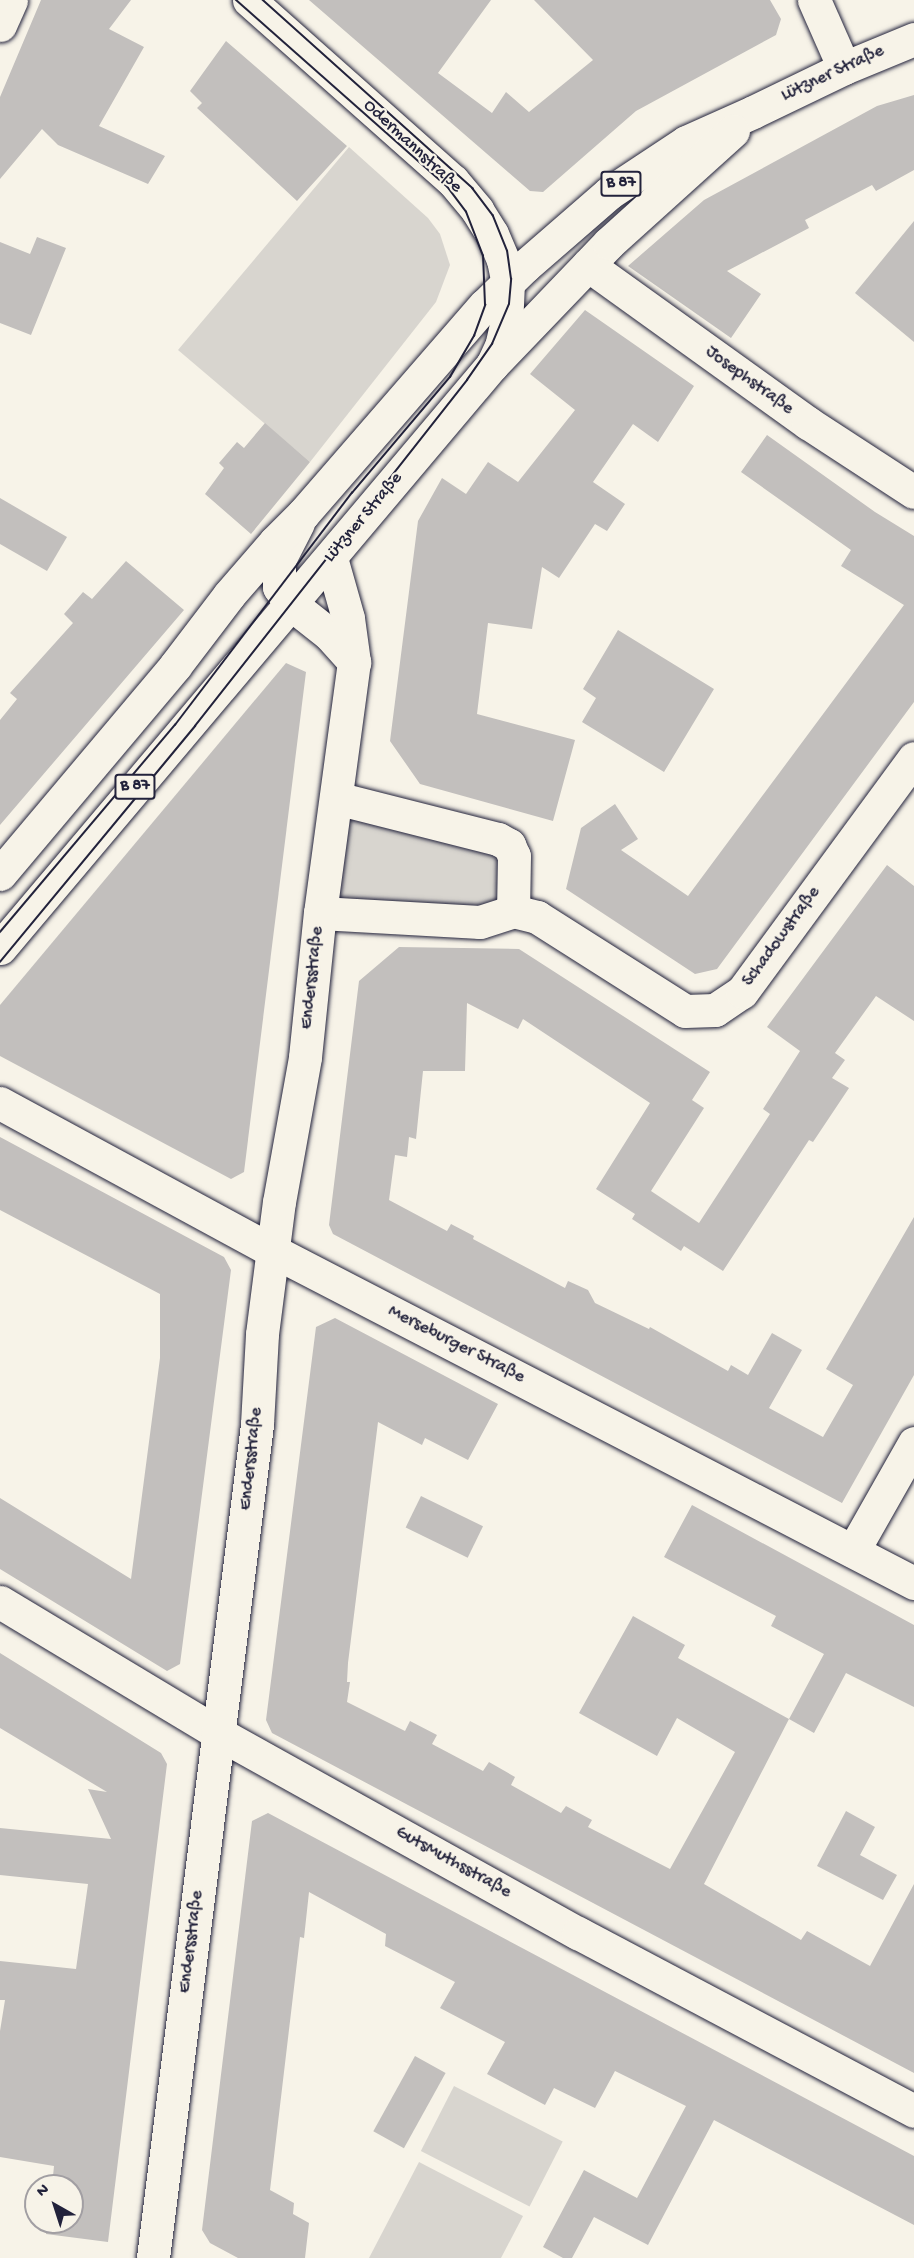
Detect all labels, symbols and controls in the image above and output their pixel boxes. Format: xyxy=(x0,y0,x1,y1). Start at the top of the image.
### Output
street label: Lützner Straße xyxy=(778,41,888,107)
street label: Odermannstraße xyxy=(358,96,466,198)
road number: B 87 xyxy=(600,171,642,197)
street label: Josephstraße xyxy=(701,342,797,420)
street label: Lützner Straße xyxy=(320,469,408,567)
road number: B 87 xyxy=(114,774,156,800)
street label: Schadowstraße xyxy=(738,883,826,991)
street label: Endersstraße xyxy=(297,926,329,1030)
street label: Merseburger Straße xyxy=(384,1301,528,1389)
street label: Endersstraße xyxy=(236,1407,268,1511)
street label: GutsMuthsstraße xyxy=(391,1822,515,1904)
street label: Endersstraße xyxy=(175,1889,209,1995)
north arrow xyxy=(24,2174,84,2234)
text: N xyxy=(34,2181,54,2202)

